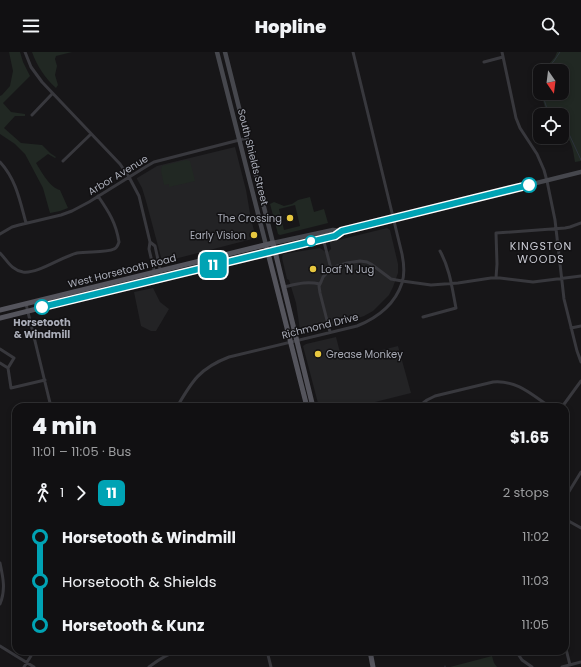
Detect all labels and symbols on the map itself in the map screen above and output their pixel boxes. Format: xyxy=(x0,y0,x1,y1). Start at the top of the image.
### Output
north arrow xyxy=(533,64,569,100)
street label: South Shields Street xyxy=(234,107,272,207)
street label: Arbor Avenue xyxy=(85,151,151,199)
unlabelled marker xyxy=(521,177,537,193)
place label: The Crossing xyxy=(217,211,282,226)
marker: The Crossing xyxy=(285,213,295,223)
place label: Early Vision xyxy=(190,228,246,243)
marker: Early Vision xyxy=(249,230,259,240)
unlabelled marker xyxy=(305,235,317,247)
district label: KINGSTON WOODS xyxy=(510,238,572,267)
street label: West Horsetooth Road xyxy=(66,250,178,292)
line badge: 11 xyxy=(195,252,231,278)
place label: Loaf 'N Jug xyxy=(321,262,374,277)
marker: Loaf 'N Jug xyxy=(308,264,318,274)
marker: Horsetooth & Windmill xyxy=(34,299,50,315)
street label: Richmond Drive xyxy=(280,309,360,343)
place label: Horsetooth & Windmill xyxy=(13,315,71,342)
place label: Grease Monkey xyxy=(326,347,403,362)
marker: Grease Monkey xyxy=(313,349,323,359)

